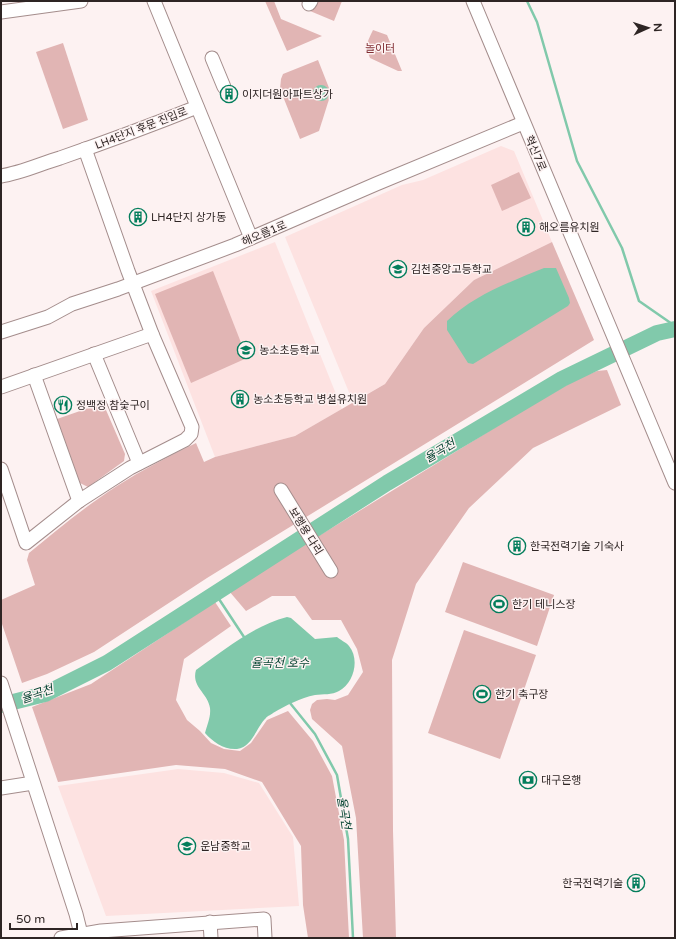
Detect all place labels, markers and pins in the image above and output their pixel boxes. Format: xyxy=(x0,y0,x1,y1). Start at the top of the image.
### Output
building icon: 이지더원아파트상가 xyxy=(219,84,239,104)
place label: 이지더원아파트상가 xyxy=(242,88,333,101)
building icon: LH4단지 상가동 xyxy=(128,207,148,227)
place label: LH4단지 상가동 xyxy=(151,211,226,224)
building icon: 해오름유치원 xyxy=(516,217,536,237)
place label: 해오름유치원 xyxy=(539,221,600,234)
school or university icon: 김천중앙고등학교 xyxy=(388,259,408,279)
place label: 김천중앙고등학교 xyxy=(411,263,492,276)
school or university icon: 농소초등학교 xyxy=(236,340,256,360)
place label: 농소초등학교 xyxy=(259,344,320,357)
building icon: 농소초등학교 병설유치원 xyxy=(230,389,250,409)
place label: 농소초등학교 병설유치원 xyxy=(253,393,367,406)
restaurant icon: 정백정 참숯구이 xyxy=(53,395,73,415)
place label: 정백정 참숯구이 xyxy=(76,399,150,412)
building icon: 한국전력기술 기숙사 xyxy=(507,536,527,556)
place label: 한국전력기술 기숙사 xyxy=(530,540,624,553)
sports icon: 한기 테니스장 xyxy=(489,594,509,614)
place label: 한기 테니스장 xyxy=(512,598,576,611)
sports icon: 한기 축구장 xyxy=(472,684,492,704)
place label: 한기 축구장 xyxy=(495,688,548,701)
bank icon: 대구은행 xyxy=(518,770,538,790)
place label: 대구은행 xyxy=(541,774,581,787)
school or university icon: 운남중학교 xyxy=(177,836,197,856)
place label: 운남중학교 xyxy=(200,840,251,853)
building icon: 한국전력기술 xyxy=(626,873,646,893)
place label: 한국전력기술 xyxy=(562,877,623,890)

